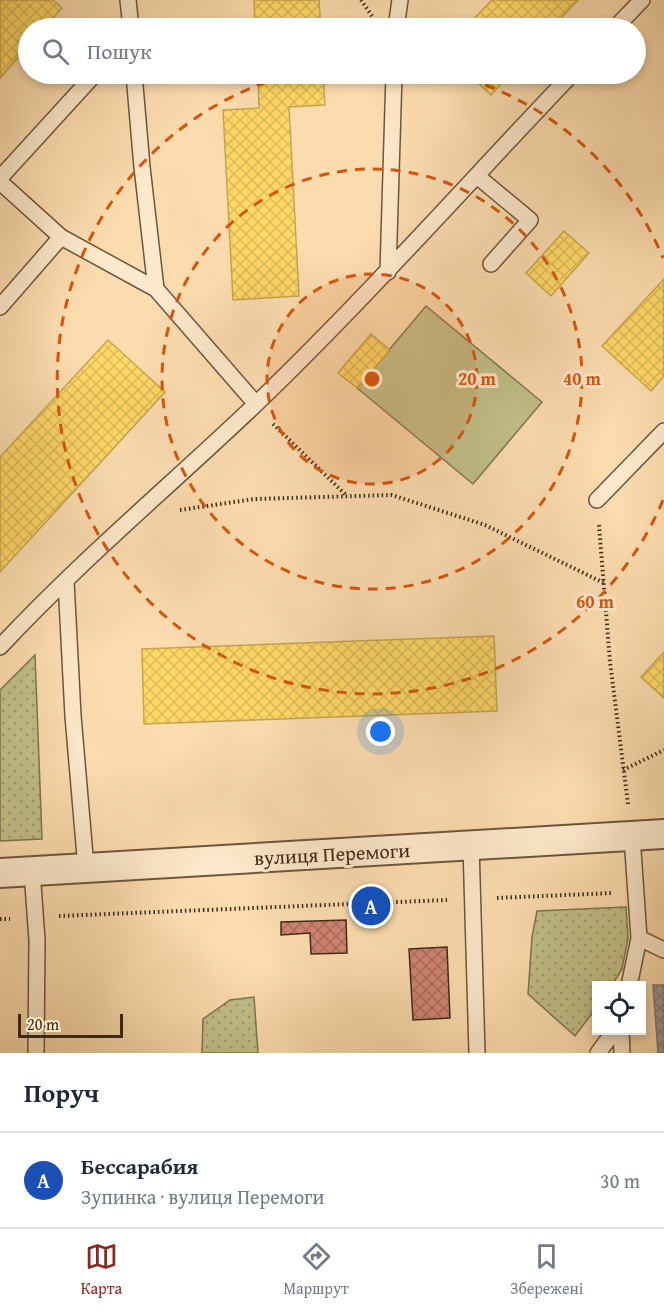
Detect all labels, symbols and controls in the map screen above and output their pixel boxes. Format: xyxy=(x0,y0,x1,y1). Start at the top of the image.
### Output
search box xyxy=(18,18,646,84)
icon: search xyxy=(39,35,72,68)
text: Пошук xyxy=(87,35,152,67)
text: 20 m xyxy=(458,365,497,392)
text: 40 m xyxy=(563,365,602,392)
centre of rings xyxy=(362,369,382,389)
text: 60 m xyxy=(576,588,615,615)
your location xyxy=(366,717,395,746)
street label: вулиця Перемоги xyxy=(253,835,411,872)
pin: A xyxy=(352,884,391,928)
map controls xyxy=(592,981,646,1035)
button: locate xyxy=(592,981,646,1035)
scale bar xyxy=(18,1011,123,1038)
text: 20 m xyxy=(27,1012,59,1036)
text: Поруч xyxy=(24,1073,99,1112)
text: Бессарабия xyxy=(81,1150,198,1182)
text: A xyxy=(37,1166,50,1195)
text: 30 m xyxy=(600,1166,640,1195)
text: Зупинка · вулиця Перемоги xyxy=(81,1182,324,1211)
tab: Карта xyxy=(81,1240,122,1300)
tab: Маршрут xyxy=(283,1240,349,1300)
tab: Збережені xyxy=(510,1240,583,1300)

